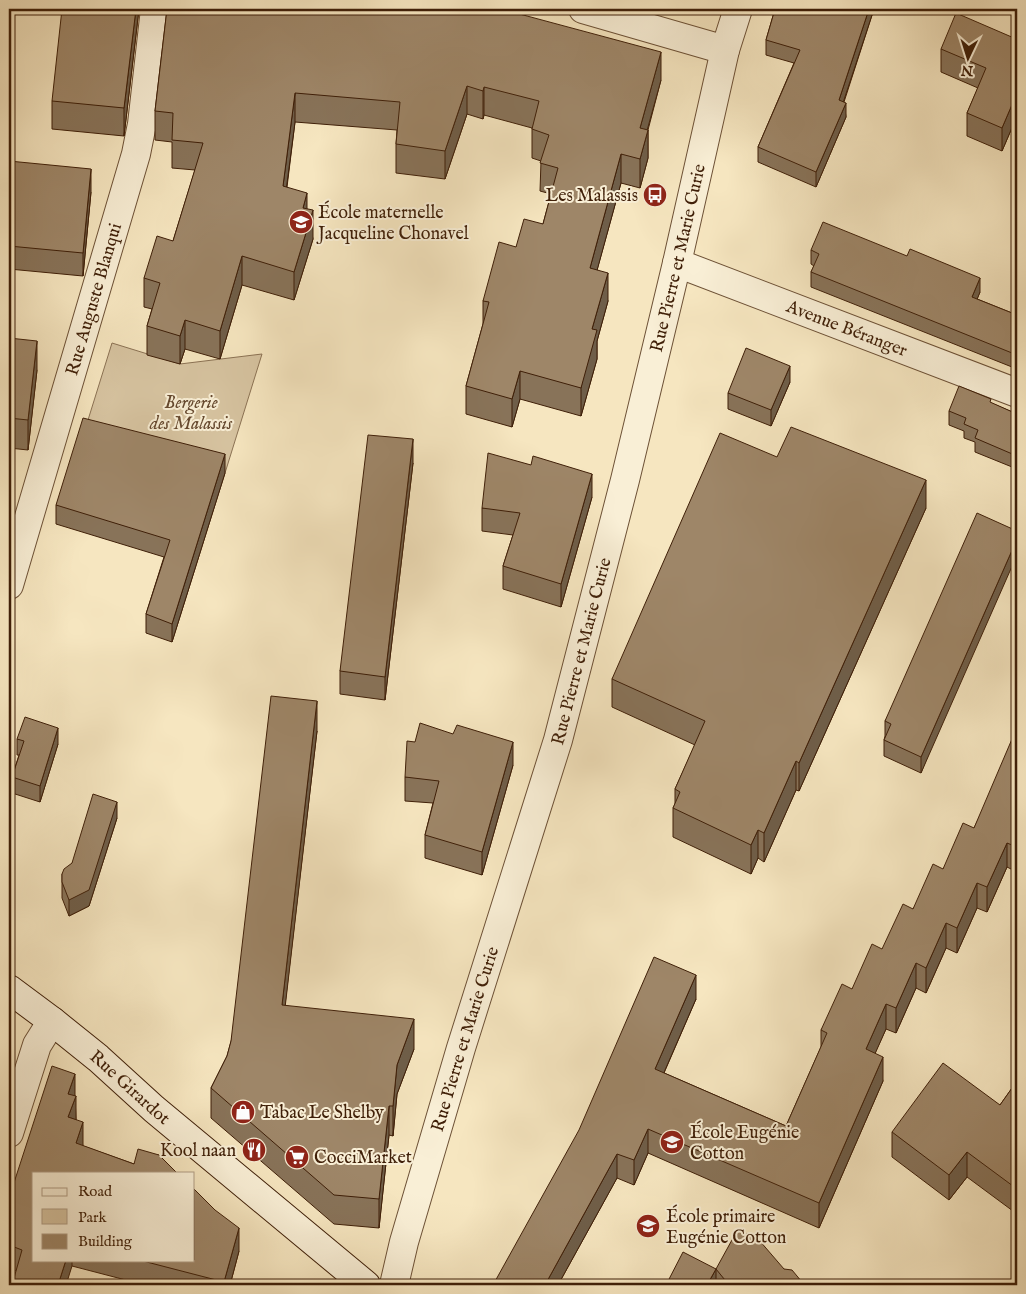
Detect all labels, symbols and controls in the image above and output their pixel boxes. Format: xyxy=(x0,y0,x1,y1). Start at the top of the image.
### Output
north arrow xyxy=(944,32,994,82)
text: N xyxy=(960,61,975,79)
street label: Rue Pierre et Marie Curie xyxy=(646,162,712,355)
bus stop icon: Les Malassis xyxy=(642,182,668,208)
place label: Les Malassis xyxy=(545,185,638,208)
place label: École maternelle Jacqueline Chonavel xyxy=(316,200,469,246)
school or university icon: École maternelle Jacqueline Chonavel xyxy=(288,209,314,235)
street label: Rue Auguste Blanqui xyxy=(61,220,128,379)
street label: Avenue Béranger xyxy=(782,295,911,363)
park label: Bergerie des Malassis xyxy=(149,392,233,436)
street label: Rue Pierre et Marie Curie xyxy=(547,555,618,748)
street label: Rue Pierre et Marie Curie xyxy=(427,944,505,1135)
street label: Rue Girardot xyxy=(84,1046,174,1131)
shop icon: Tabac Le Shelby xyxy=(230,1099,256,1125)
place label: Tabac Le Shelby xyxy=(260,1102,384,1125)
place label: École Eugénie Cotton xyxy=(690,1120,799,1166)
school or university icon: École Eugénie Cotton xyxy=(659,1129,685,1155)
restaurant icon: Kool naan xyxy=(241,1137,267,1163)
place label: Kool naan xyxy=(160,1140,236,1163)
supermarket icon: CocciMarket xyxy=(284,1144,310,1170)
place label: CocciMarket xyxy=(314,1147,412,1170)
legend xyxy=(32,1172,195,1262)
text: Road xyxy=(78,1182,113,1201)
place label: École primaire Eugénie Cotton xyxy=(666,1204,787,1250)
text: Park xyxy=(78,1208,108,1227)
school or university icon: École primaire Eugénie Cotton xyxy=(635,1213,661,1239)
text: Building xyxy=(78,1232,133,1251)

